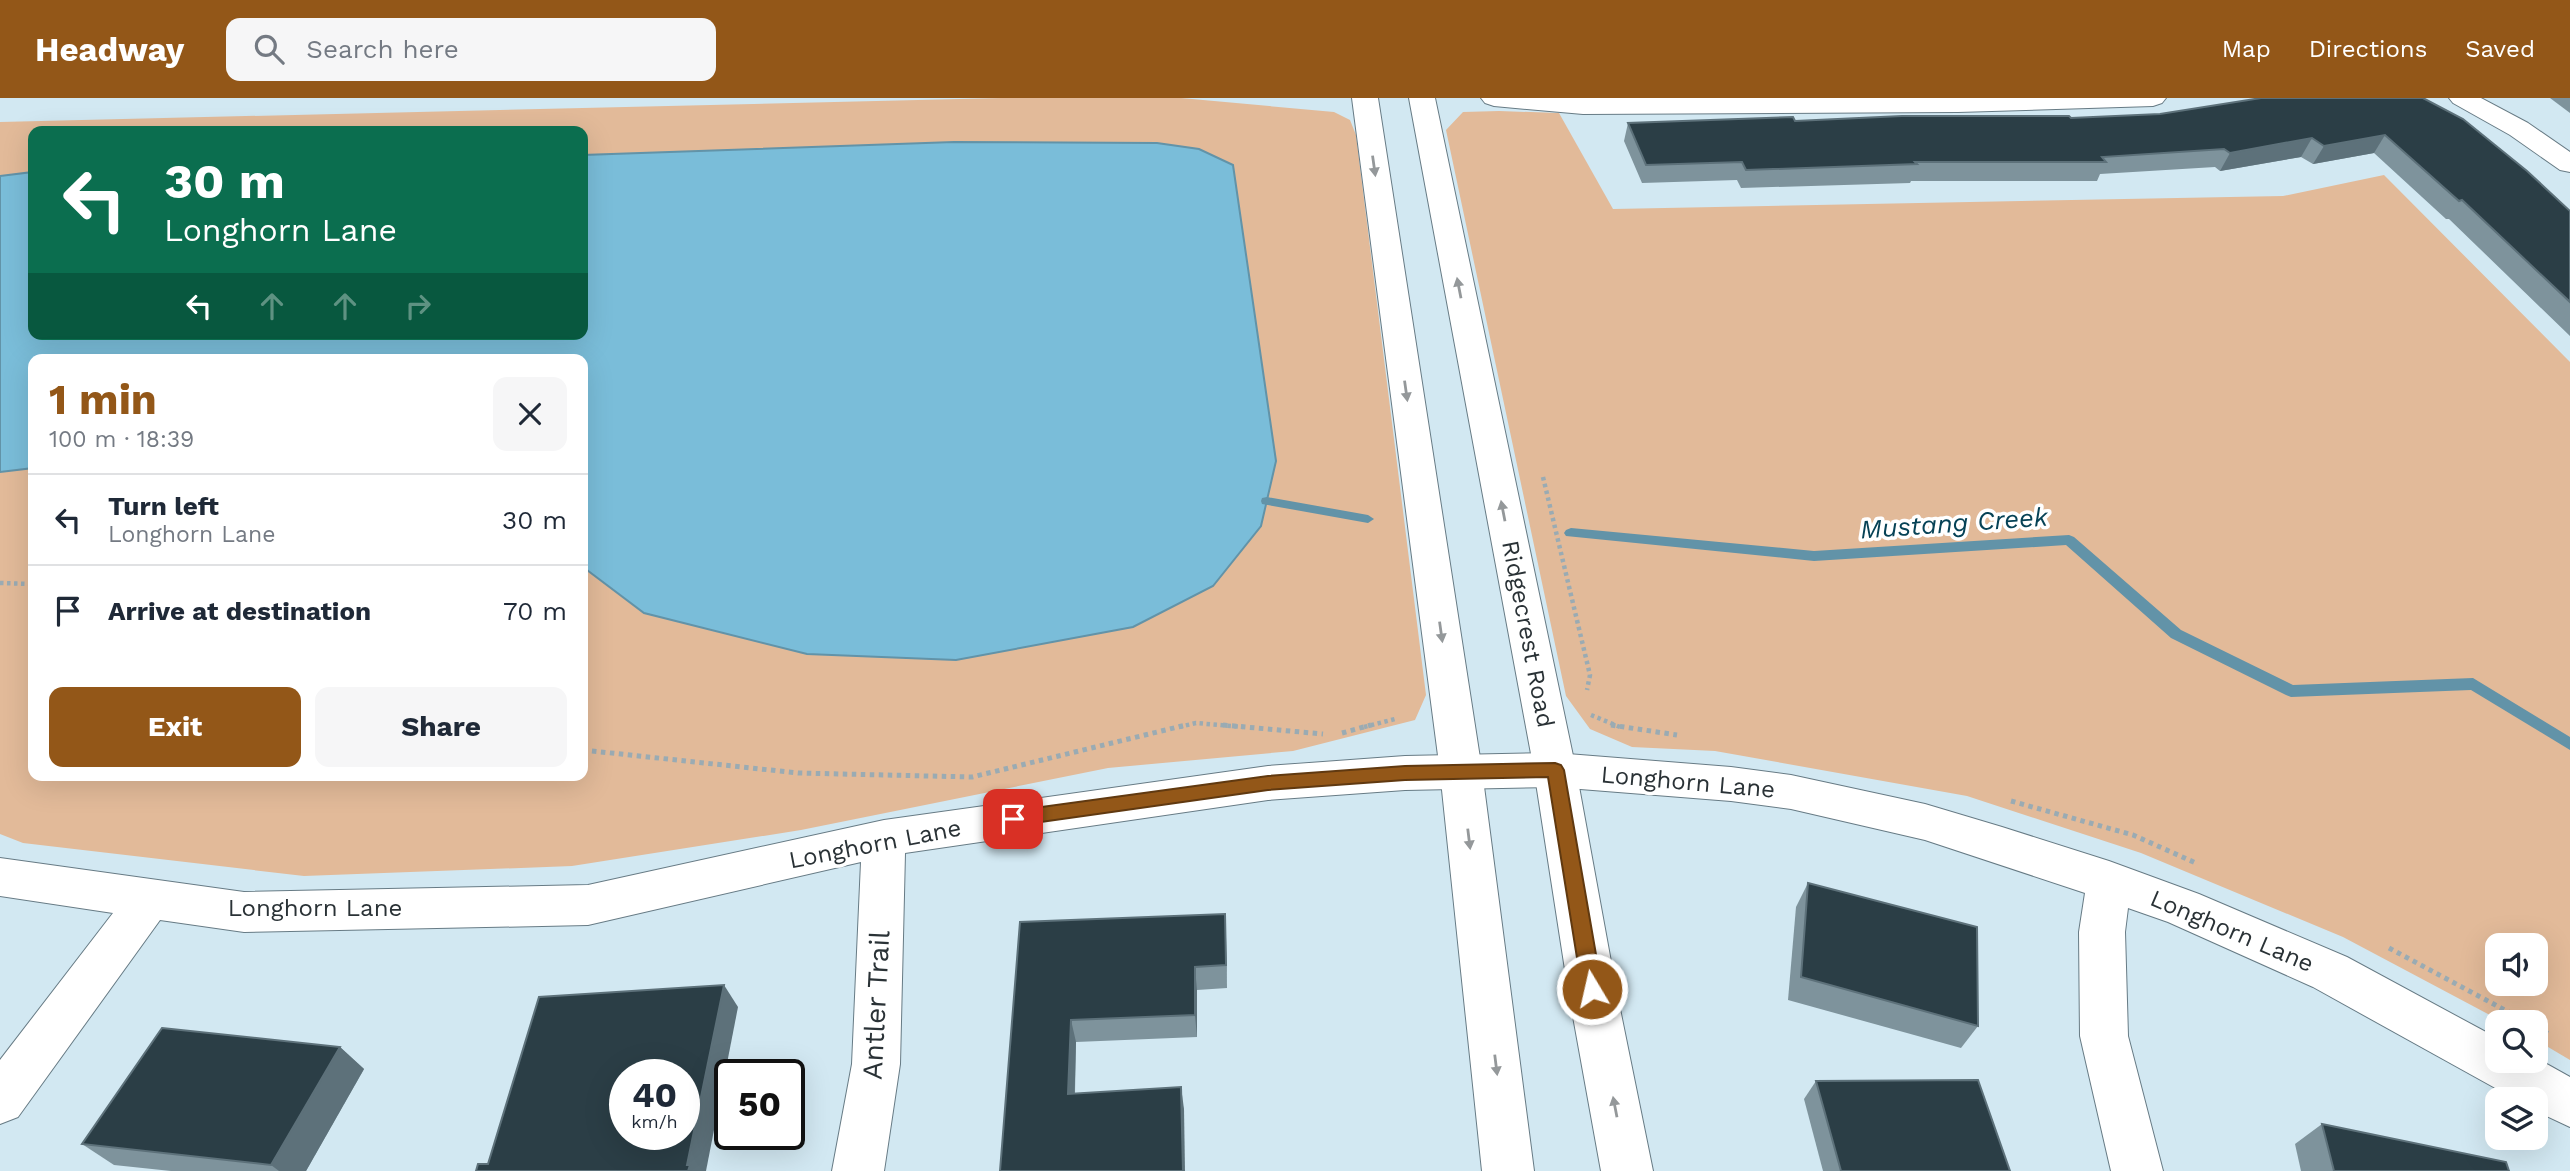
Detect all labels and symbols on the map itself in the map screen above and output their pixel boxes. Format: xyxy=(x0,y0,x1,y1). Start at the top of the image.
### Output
one-way arrow xyxy=(1368,155,1379,177)
one-way arrow xyxy=(1453,277,1464,299)
one-way arrow xyxy=(1401,380,1412,402)
one-way arrow xyxy=(1498,500,1509,522)
water label: Mustang Creek xyxy=(1859,501,2050,545)
street label: Ridgecrest Road xyxy=(1496,538,1560,730)
one-way arrow xyxy=(1436,622,1447,644)
street label: Longhorn Lane xyxy=(1600,760,1776,804)
pin xyxy=(983,789,1043,849)
street label: Longhorn Lane xyxy=(787,814,963,874)
one-way arrow xyxy=(1464,828,1475,850)
street label: Longhorn Lane xyxy=(2146,884,2318,978)
street label: Longhorn Lane xyxy=(228,894,402,922)
street label: Antler Trail xyxy=(856,929,896,1081)
position arrow xyxy=(1555,952,1629,1026)
one-way arrow xyxy=(1490,1054,1501,1076)
speed limit sign: 50 xyxy=(714,1059,805,1150)
one-way arrow xyxy=(1609,1096,1620,1118)

